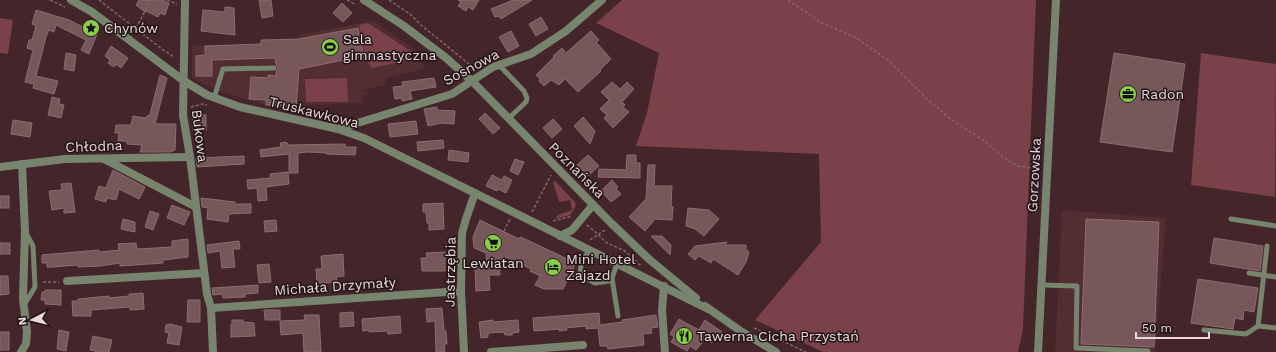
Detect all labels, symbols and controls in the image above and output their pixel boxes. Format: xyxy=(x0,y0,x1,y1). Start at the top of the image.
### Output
place icon: Chynów xyxy=(81,18,101,38)
place label: Chynów xyxy=(104,20,158,36)
place label: Sala gimnastyczna xyxy=(343,31,437,63)
sports icon: Sala gimnastyczna xyxy=(320,37,340,57)
street label: Sosnowa xyxy=(440,46,502,88)
office icon: Radon xyxy=(1118,84,1138,104)
place label: Radon xyxy=(1141,86,1184,102)
street label: Truskawkowa xyxy=(268,93,361,131)
street label: Bukowa xyxy=(189,109,211,163)
street label: Chłodna xyxy=(65,137,123,155)
street label: Gorzowska xyxy=(1024,137,1044,213)
street label: Poznańska xyxy=(546,139,608,201)
supermarket icon: Lewiatan xyxy=(483,233,503,253)
street label: Jastrzębia xyxy=(441,237,459,307)
place label: Mini Hotel Zajazd xyxy=(566,251,636,283)
place label: Lewiatan xyxy=(462,255,524,271)
hotel icon: Mini Hotel Zajazd xyxy=(543,257,563,277)
street label: Michała Drzymały xyxy=(274,274,397,298)
north arrow xyxy=(12,300,52,340)
scale bar xyxy=(1136,314,1209,340)
text: N xyxy=(16,316,30,326)
text: 50 m xyxy=(1142,321,1172,335)
restaurant icon: Tawerna Cicha Przystań xyxy=(674,326,694,346)
place label: Tawerna Cicha Przystań xyxy=(697,328,859,344)

